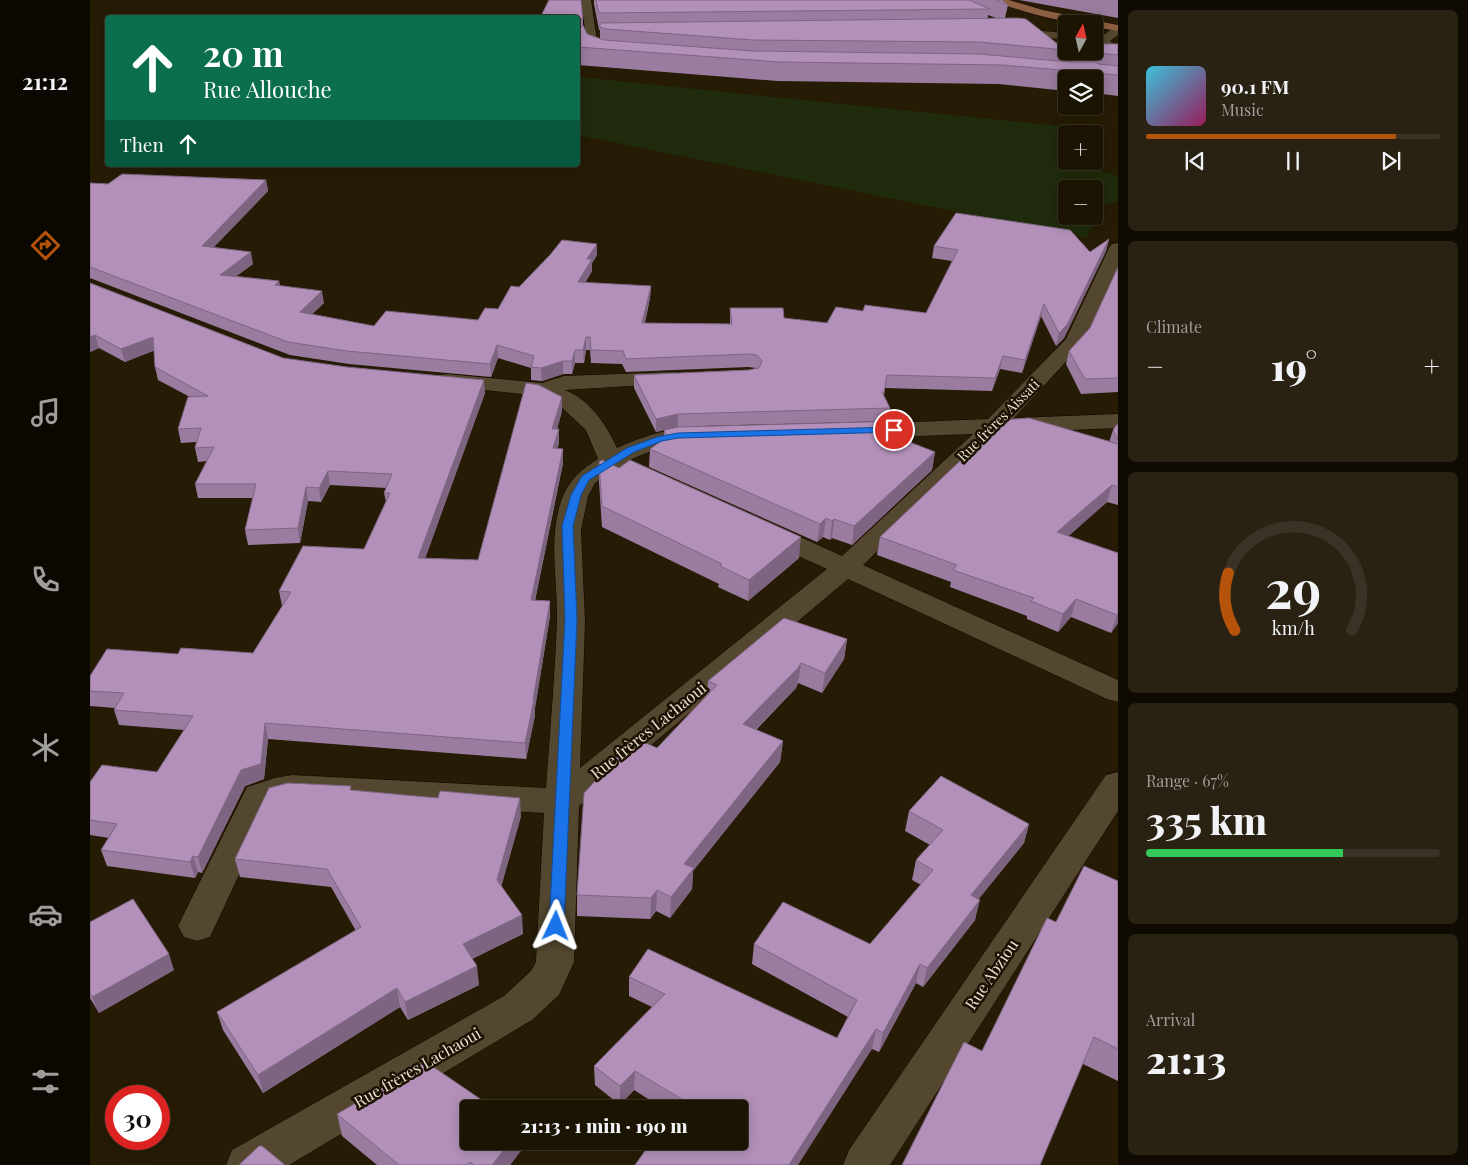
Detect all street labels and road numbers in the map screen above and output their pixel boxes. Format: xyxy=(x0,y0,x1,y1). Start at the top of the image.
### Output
street label: Rue frères Aissati xyxy=(953,375,1043,465)
street label: Rue frères Lachaoui xyxy=(586,677,711,783)
street label: Rue Abziou xyxy=(960,935,1022,1013)
street label: Rue frères Lachaoui xyxy=(350,1022,485,1112)

